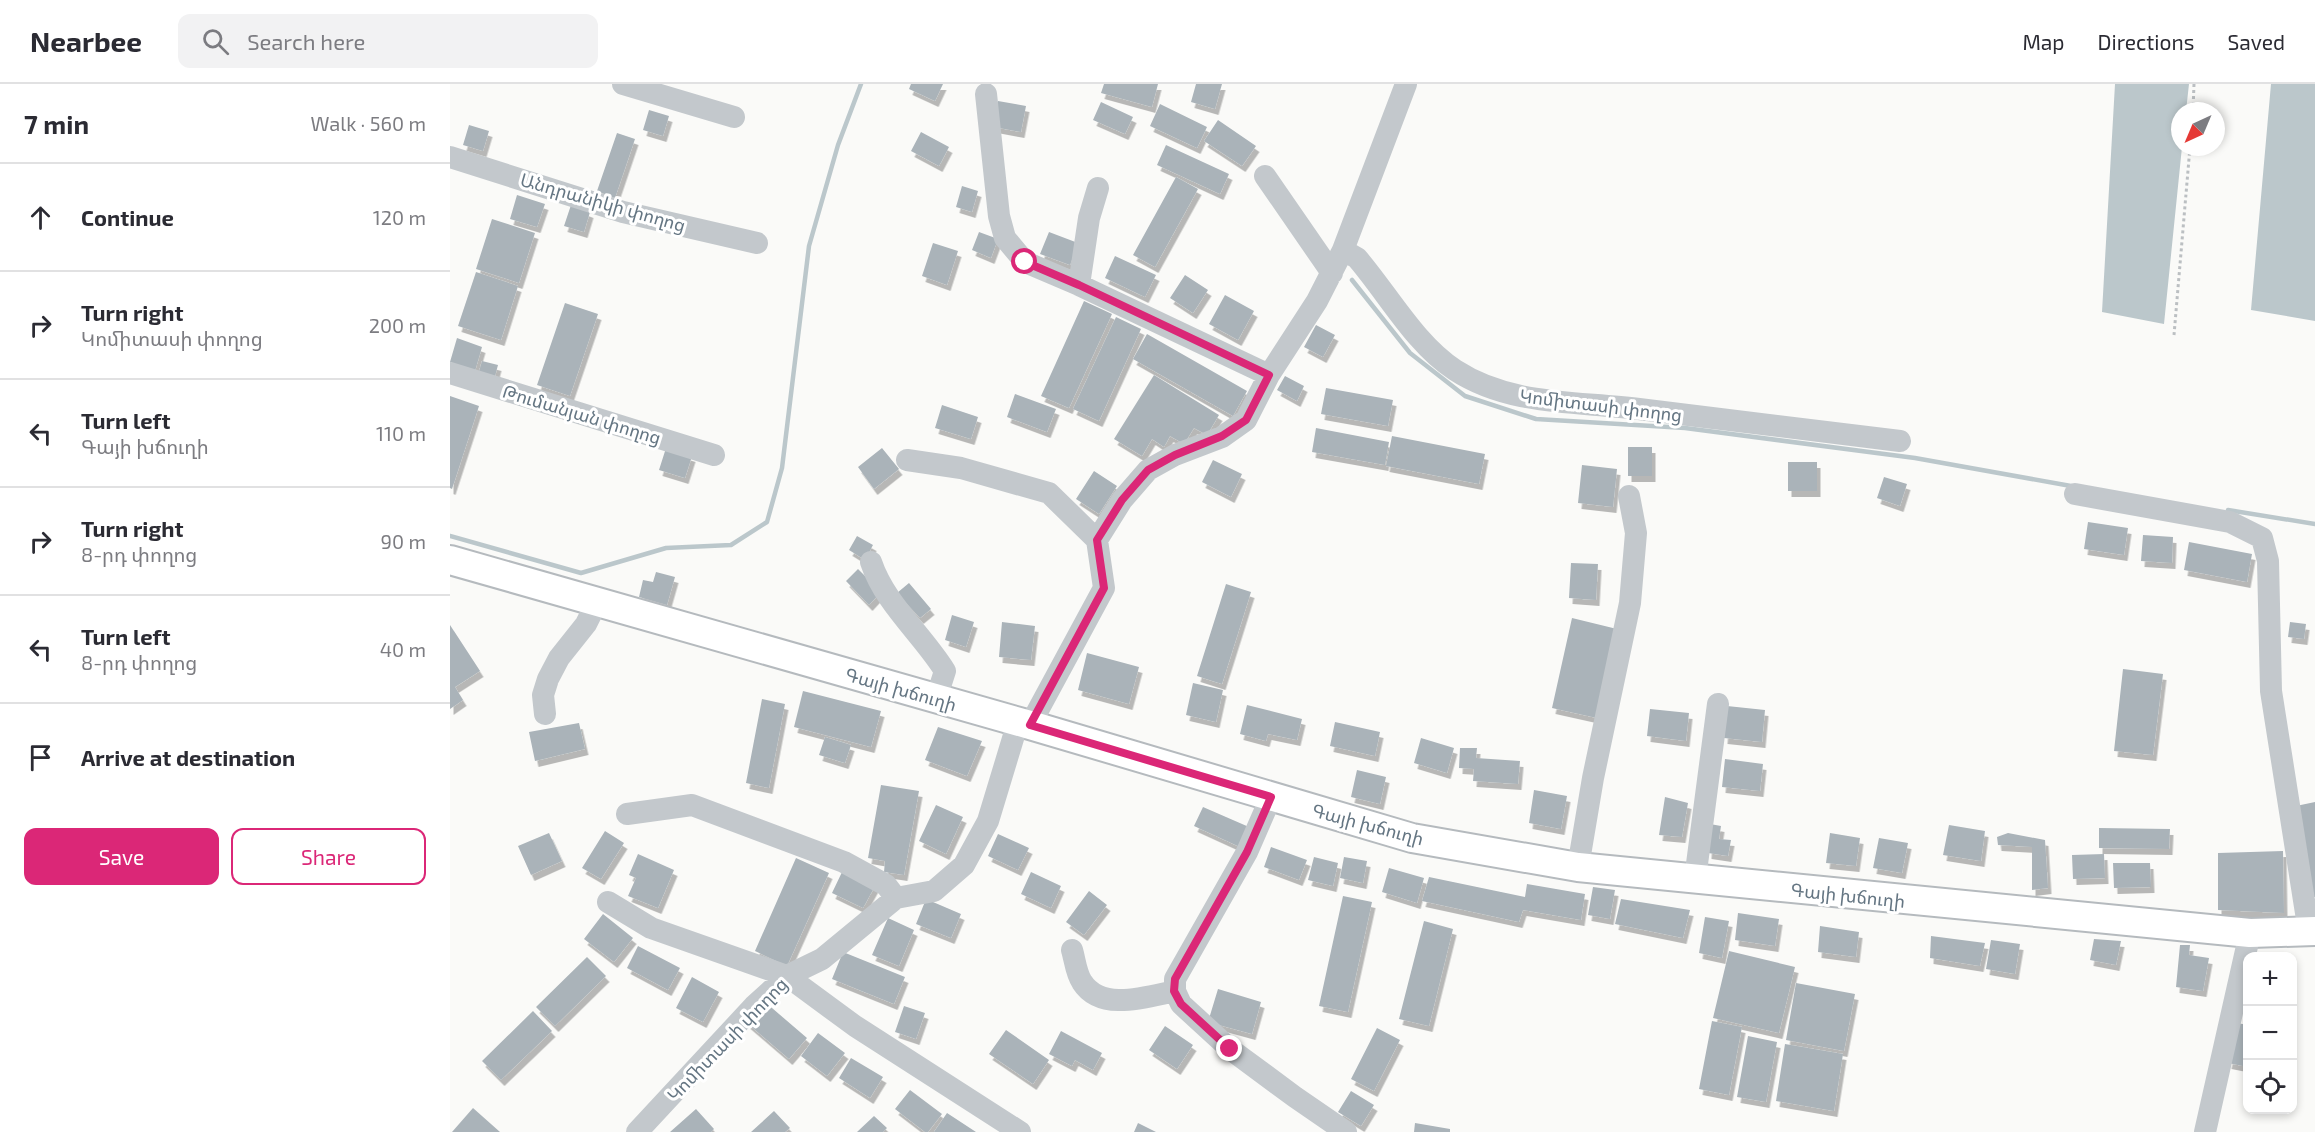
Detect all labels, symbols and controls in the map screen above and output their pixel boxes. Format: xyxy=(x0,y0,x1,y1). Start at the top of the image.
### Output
search box xyxy=(178,14,598,68)
text: Nearbee xyxy=(30,24,142,58)
icon: search xyxy=(199,25,232,58)
text: Search here xyxy=(247,28,365,54)
text: Map xyxy=(2022,29,2065,54)
text: Directions xyxy=(2098,29,2194,54)
text: Saved xyxy=(2227,29,2285,54)
north arrow xyxy=(2171,102,2225,156)
text: 7 min xyxy=(24,108,89,139)
text: Walk · 560 m xyxy=(311,111,426,135)
street label: Անդրանիկի փողոց xyxy=(518,168,688,236)
icon: ahead xyxy=(24,201,57,234)
text: Continue xyxy=(81,204,174,230)
text: 120 m xyxy=(373,205,426,229)
route start xyxy=(1011,248,1037,274)
text: Turn right xyxy=(81,299,183,325)
icon: right xyxy=(24,309,57,342)
text: 200 m xyxy=(369,313,426,337)
text: Կոմիտասի փողոց xyxy=(81,326,263,350)
street label: Թումանյան փողոց xyxy=(500,379,664,449)
street label: Կոմիտասի փողոց xyxy=(1518,384,1684,426)
text: Turn left xyxy=(81,407,170,433)
icon: left xyxy=(24,417,57,450)
text: 110 m xyxy=(376,421,426,445)
text: Գայի խճուղի xyxy=(81,434,209,458)
text: Turn right xyxy=(81,515,183,541)
icon: right xyxy=(24,525,57,558)
text: 90 m xyxy=(381,529,426,553)
text: 8-րդ փողոց xyxy=(81,542,197,566)
text: Turn left xyxy=(81,623,170,649)
icon: left xyxy=(24,633,57,666)
text: 40 m xyxy=(380,637,426,661)
text: 8-րդ փողոց xyxy=(81,650,197,674)
street label: Գայի խճուղի xyxy=(843,663,959,715)
icon: arrive xyxy=(24,741,57,774)
text: Arrive at destination xyxy=(81,744,295,770)
street label: Գայի խճուղի xyxy=(1310,799,1426,849)
button: Save xyxy=(24,828,219,885)
button: Share xyxy=(231,828,426,885)
street label: Գայի խճուղի xyxy=(1790,878,1906,912)
map controls xyxy=(2243,952,2297,1114)
button: + xyxy=(2243,952,2297,1006)
street label: Կոմիտասի փողոց xyxy=(662,973,792,1105)
button: − xyxy=(2243,1006,2297,1060)
route end xyxy=(1216,1035,1242,1061)
button: locate xyxy=(2243,1060,2297,1114)

